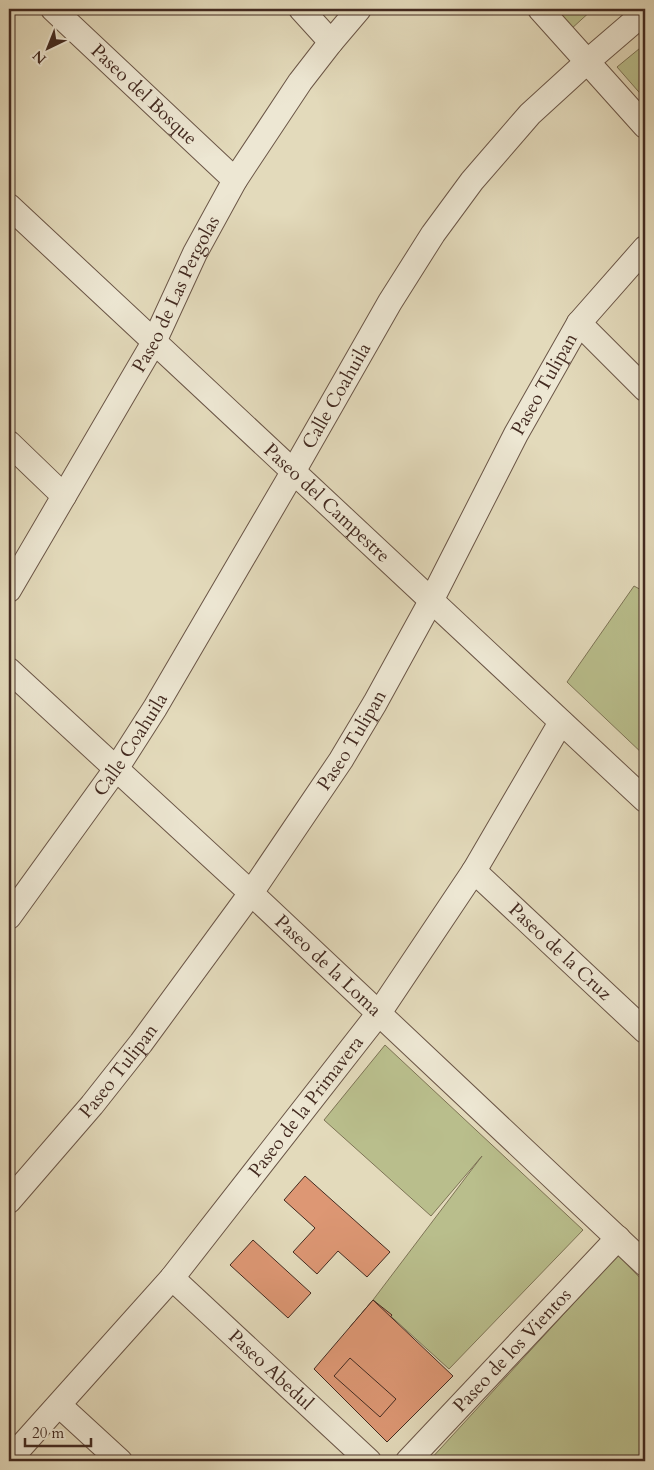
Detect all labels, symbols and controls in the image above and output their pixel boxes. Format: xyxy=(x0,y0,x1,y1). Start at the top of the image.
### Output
north arrow xyxy=(22,22,72,72)
street label: Paseo del Bosque xyxy=(85,38,203,151)
text: N xyxy=(29,46,50,68)
street label: Paseo de Las Pergolas xyxy=(126,211,226,377)
street label: Paseo Tulipan xyxy=(505,328,584,440)
street label: Calle Coahuila xyxy=(296,338,377,454)
street label: Paseo del Campestre xyxy=(258,437,396,568)
street label: Paseo Tulipan xyxy=(311,685,393,796)
street label: Calle Coahuila xyxy=(87,688,174,802)
street label: Paseo de la Cruz xyxy=(503,897,618,1007)
street label: Paseo de la Loma xyxy=(269,909,387,1022)
street label: Paseo Tulipan xyxy=(73,1018,164,1124)
street label: Paseo de la Primavera xyxy=(242,1030,370,1183)
street label: Paseo de los Vientos xyxy=(447,1283,577,1418)
street label: Paseo Abedul xyxy=(223,1324,319,1416)
scale bar xyxy=(25,1415,91,1447)
text: 20 m xyxy=(32,1423,64,1443)

